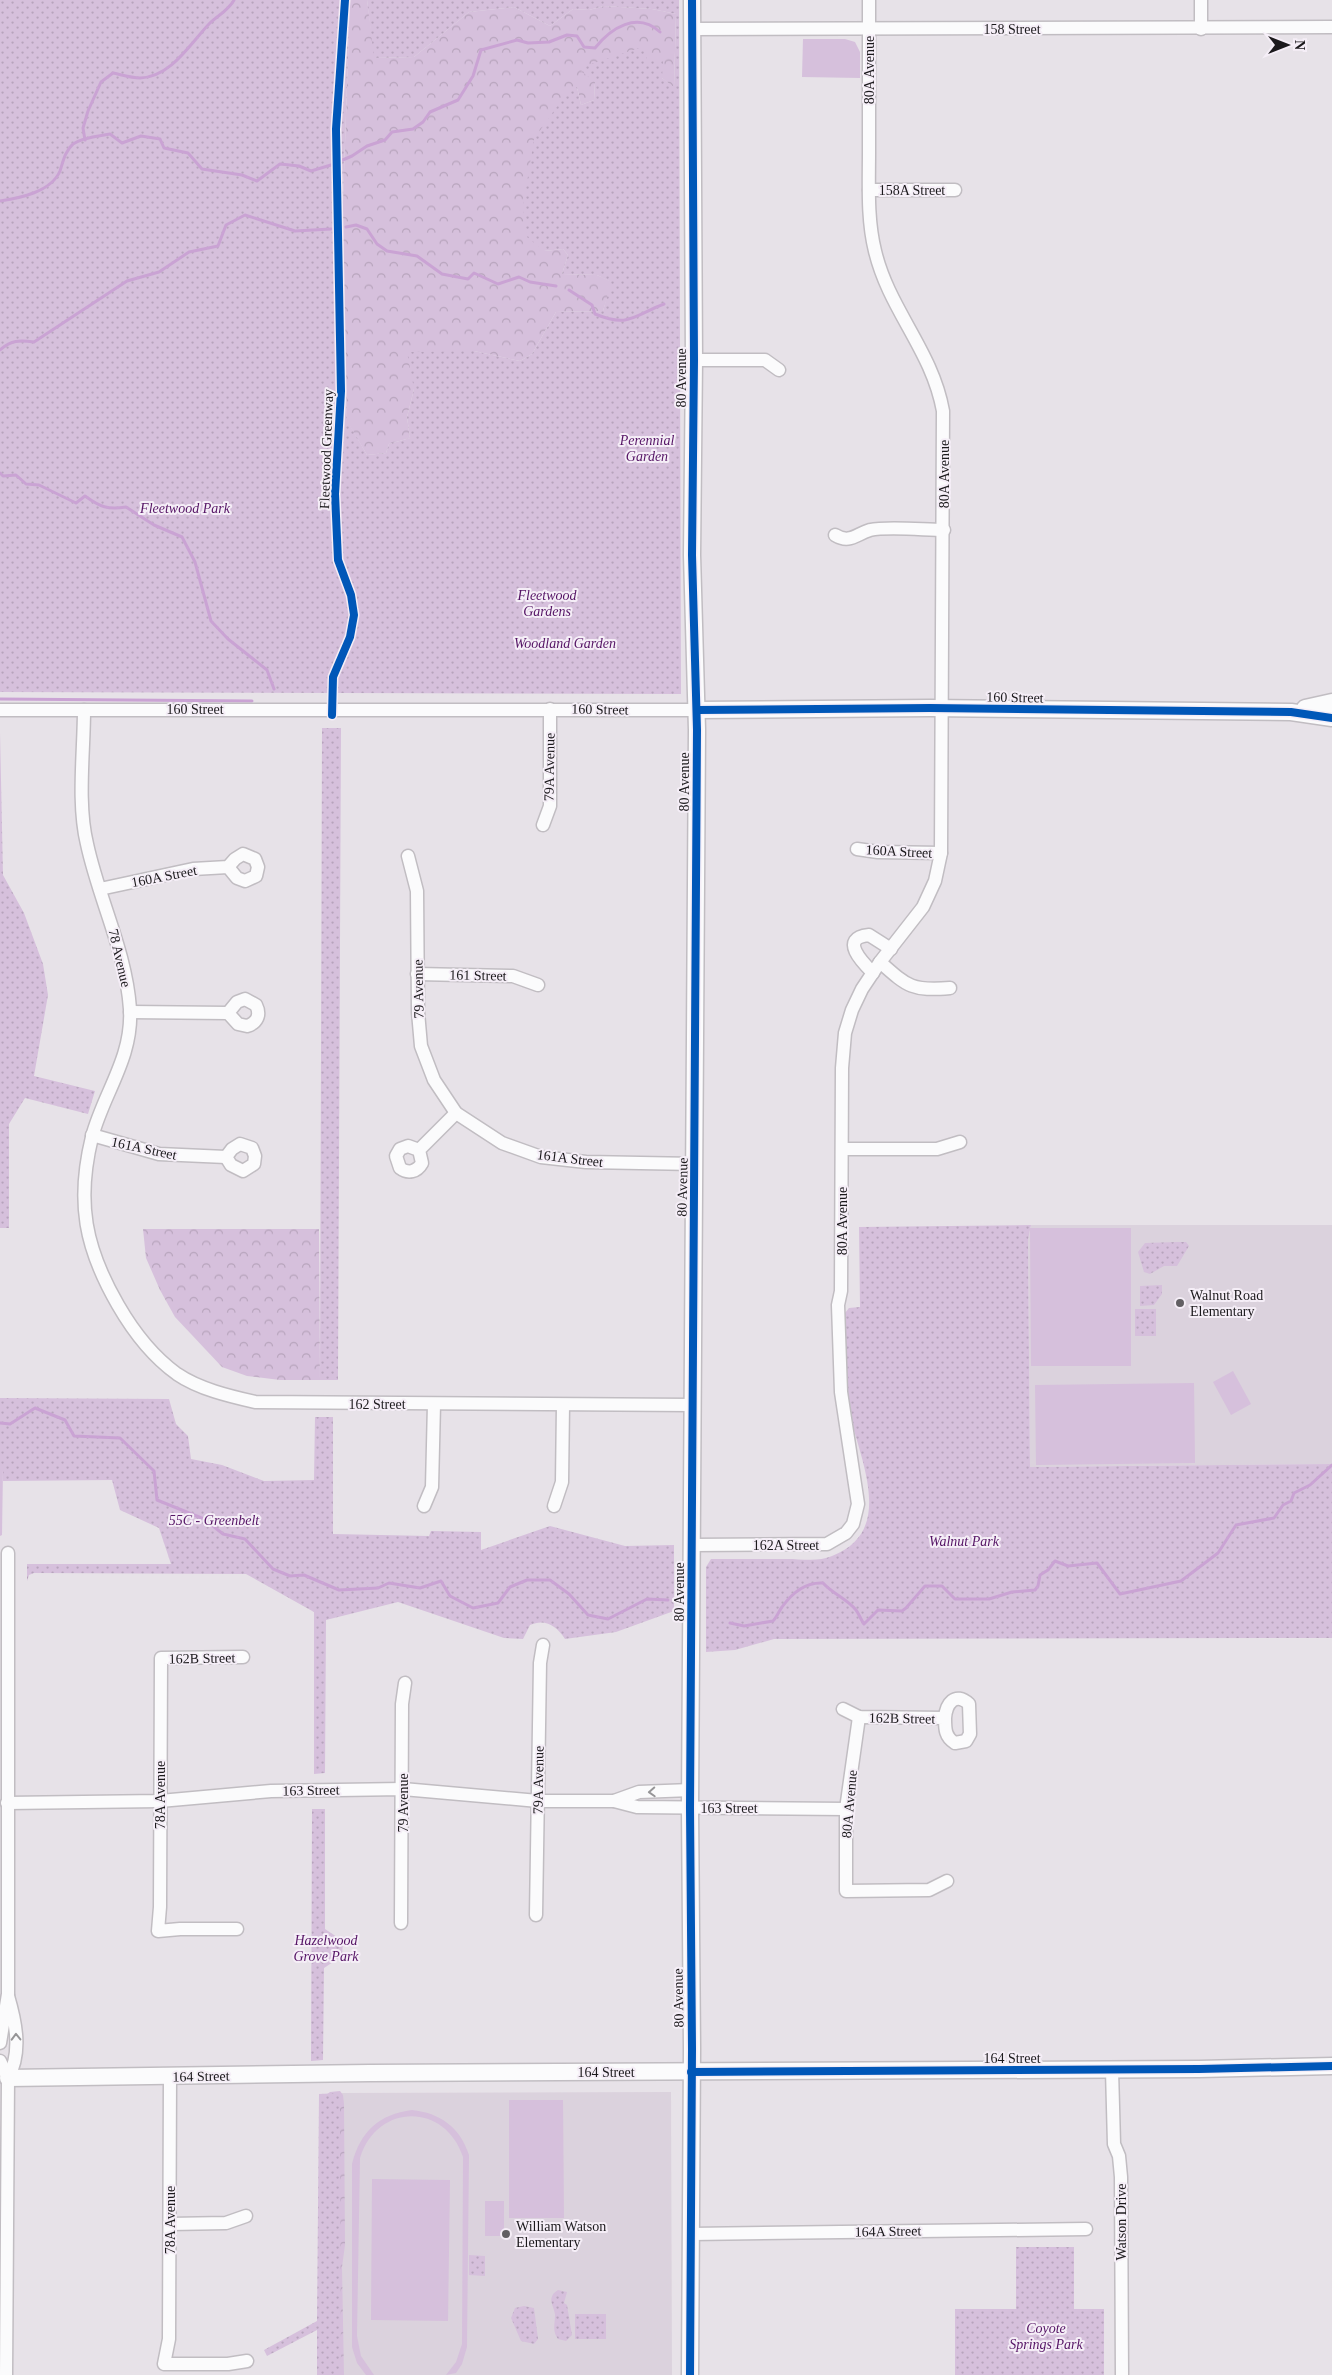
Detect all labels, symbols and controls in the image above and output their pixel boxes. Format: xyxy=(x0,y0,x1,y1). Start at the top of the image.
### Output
north arrow xyxy=(1262,20,1312,70)
street label: 158 Street xyxy=(983,22,1041,37)
street label: 80A Avenue xyxy=(862,36,877,104)
text: N xyxy=(1292,40,1307,50)
street label: 158A Street xyxy=(879,183,945,198)
street label: 80 Avenue xyxy=(674,348,689,408)
street label: Fleetwood Greenway xyxy=(317,389,336,509)
park label: Perennial Garden xyxy=(619,433,674,464)
street label: 80A Avenue xyxy=(937,440,952,508)
park label: Fleetwood Park xyxy=(139,501,231,516)
park label: Fleetwood Gardens xyxy=(516,588,578,619)
park label: Woodland Garden xyxy=(514,636,616,651)
street label: 160 Street xyxy=(986,690,1044,705)
street label: 160 Street xyxy=(166,702,224,717)
street label: 160 Street xyxy=(571,702,629,717)
street label: 79A Avenue xyxy=(541,733,558,801)
street label: 80 Avenue xyxy=(677,752,692,812)
street label: 160A Street xyxy=(865,842,933,861)
street label: 160A Street xyxy=(130,863,198,890)
street label: 78 Avenue xyxy=(106,928,133,989)
street label: 79 Avenue xyxy=(410,959,427,1019)
street label: 161 Street xyxy=(449,968,507,983)
street label: 161A Street xyxy=(110,1134,178,1163)
street label: 161A Street xyxy=(536,1147,604,1170)
street label: 80 Avenue xyxy=(674,1157,691,1217)
street label: 80A Avenue xyxy=(835,1187,850,1255)
place label: Walnut Road Elementary xyxy=(1190,1288,1263,1319)
marker: Walnut Road Elementary xyxy=(1174,1297,1186,1309)
street label: 162 Street xyxy=(348,1397,406,1412)
park label: 55C - Greenbelt xyxy=(169,1513,260,1528)
park label: Walnut Park xyxy=(929,1534,1000,1549)
street label: 162A Street xyxy=(753,1538,819,1553)
street label: 80 Avenue xyxy=(672,1562,687,1622)
street label: 162B Street xyxy=(169,1650,235,1667)
street label: 162B Street xyxy=(869,1710,935,1727)
street label: 79A Avenue xyxy=(530,1746,547,1814)
street label: 78A Avenue xyxy=(153,1761,168,1829)
street label: 80A Avenue xyxy=(839,1769,860,1839)
street label: 79 Avenue xyxy=(396,1773,411,1833)
street label: 163 Street xyxy=(282,1783,340,1798)
one-way arrow xyxy=(647,1786,655,1797)
street label: 163 Street xyxy=(700,1801,758,1816)
park label: Hazelwood Grove Park xyxy=(293,1933,359,1964)
street label: 80 Avenue xyxy=(670,1968,687,2028)
one-way arrow xyxy=(11,2033,21,2040)
street label: 164 Street xyxy=(983,2051,1041,2066)
street label: 164 Street xyxy=(577,2065,635,2080)
street label: 164 Street xyxy=(172,2069,230,2084)
street label: Watson Drive xyxy=(1114,2183,1129,2261)
street label: 78A Avenue xyxy=(163,2186,178,2254)
place label: William Watson Elementary xyxy=(516,2219,606,2250)
street label: 164A Street xyxy=(855,2223,921,2240)
marker: William Watson Elementary xyxy=(500,2228,512,2240)
park label: Coyote Springs Park xyxy=(1009,2321,1084,2352)

